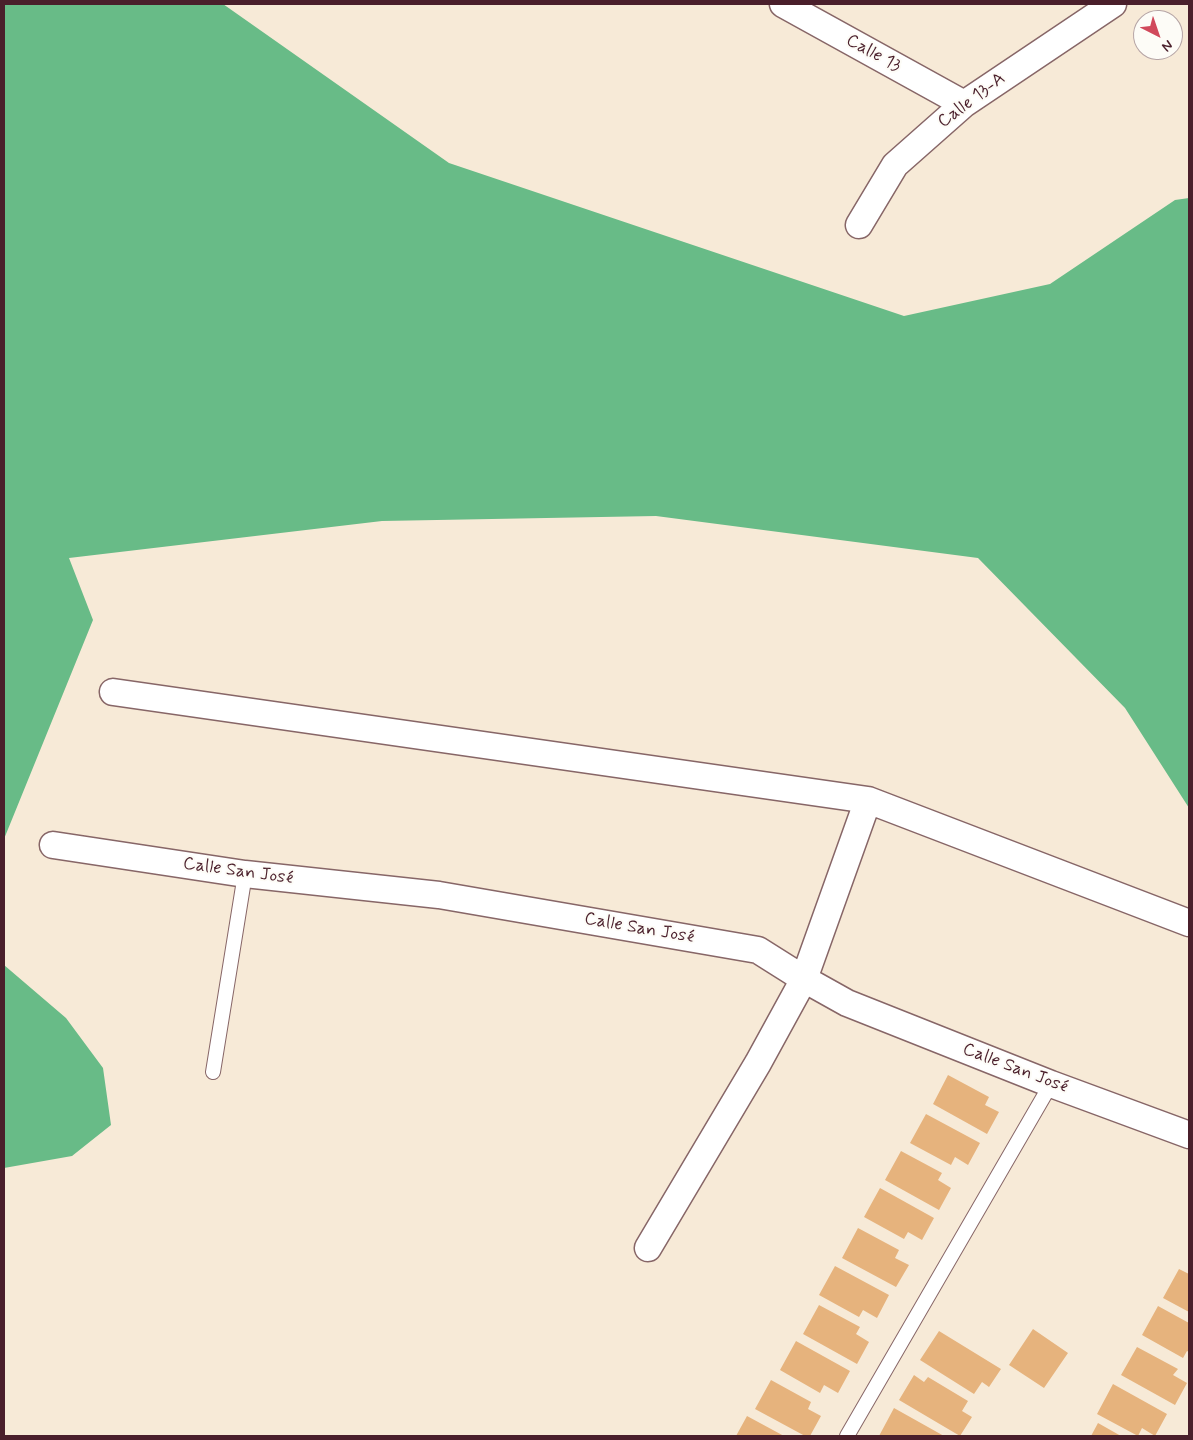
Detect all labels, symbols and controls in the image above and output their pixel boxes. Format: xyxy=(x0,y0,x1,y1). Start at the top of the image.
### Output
north arrow xyxy=(1133,10,1183,60)
street label: Calle 13 xyxy=(842,30,904,78)
text: N xyxy=(1158,36,1177,55)
street label: Calle 13-A xyxy=(934,69,1010,133)
street label: Calle San José xyxy=(181,854,295,890)
street label: Calle San José xyxy=(582,909,696,949)
street label: Calle San José xyxy=(959,1039,1071,1099)

